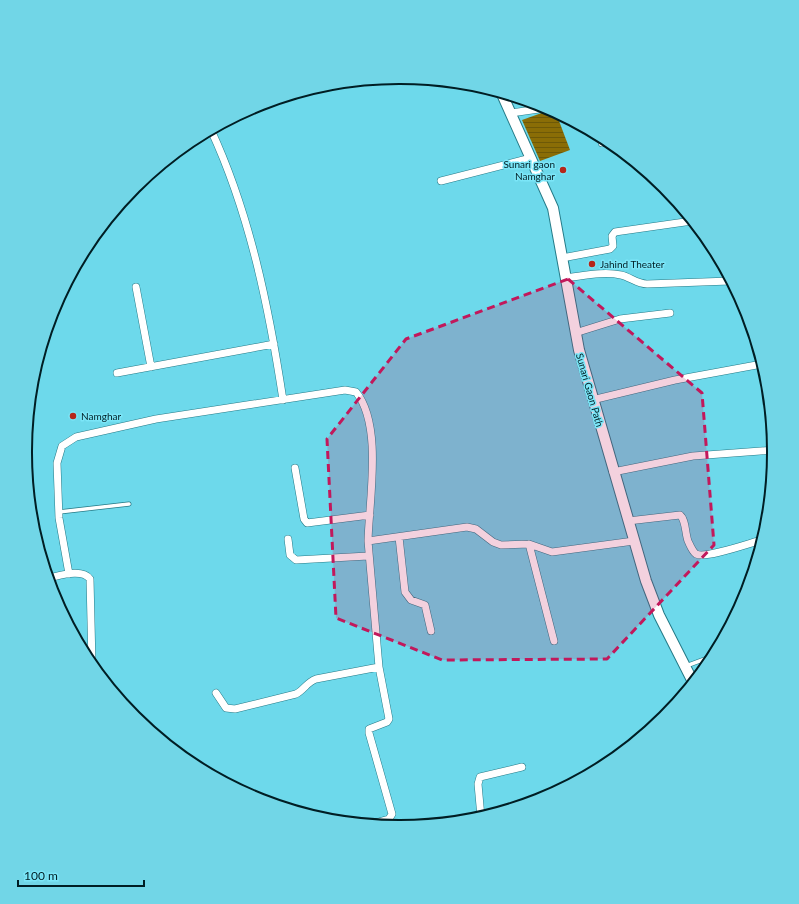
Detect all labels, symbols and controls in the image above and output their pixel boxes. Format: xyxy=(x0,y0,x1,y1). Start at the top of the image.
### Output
place label: Sunari gaon Namghar xyxy=(504,158,555,182)
marker: Sunari gaon Namghar xyxy=(558,165,568,175)
place label: Jahind Theater xyxy=(600,258,665,270)
marker: Jahind Theater xyxy=(587,259,597,269)
street label: Sunari Gaon Path xyxy=(574,352,606,428)
place label: Namghar xyxy=(81,410,121,422)
marker: Namghar xyxy=(68,411,78,421)
scale bar xyxy=(18,862,144,888)
text: 100 m xyxy=(24,868,58,883)

